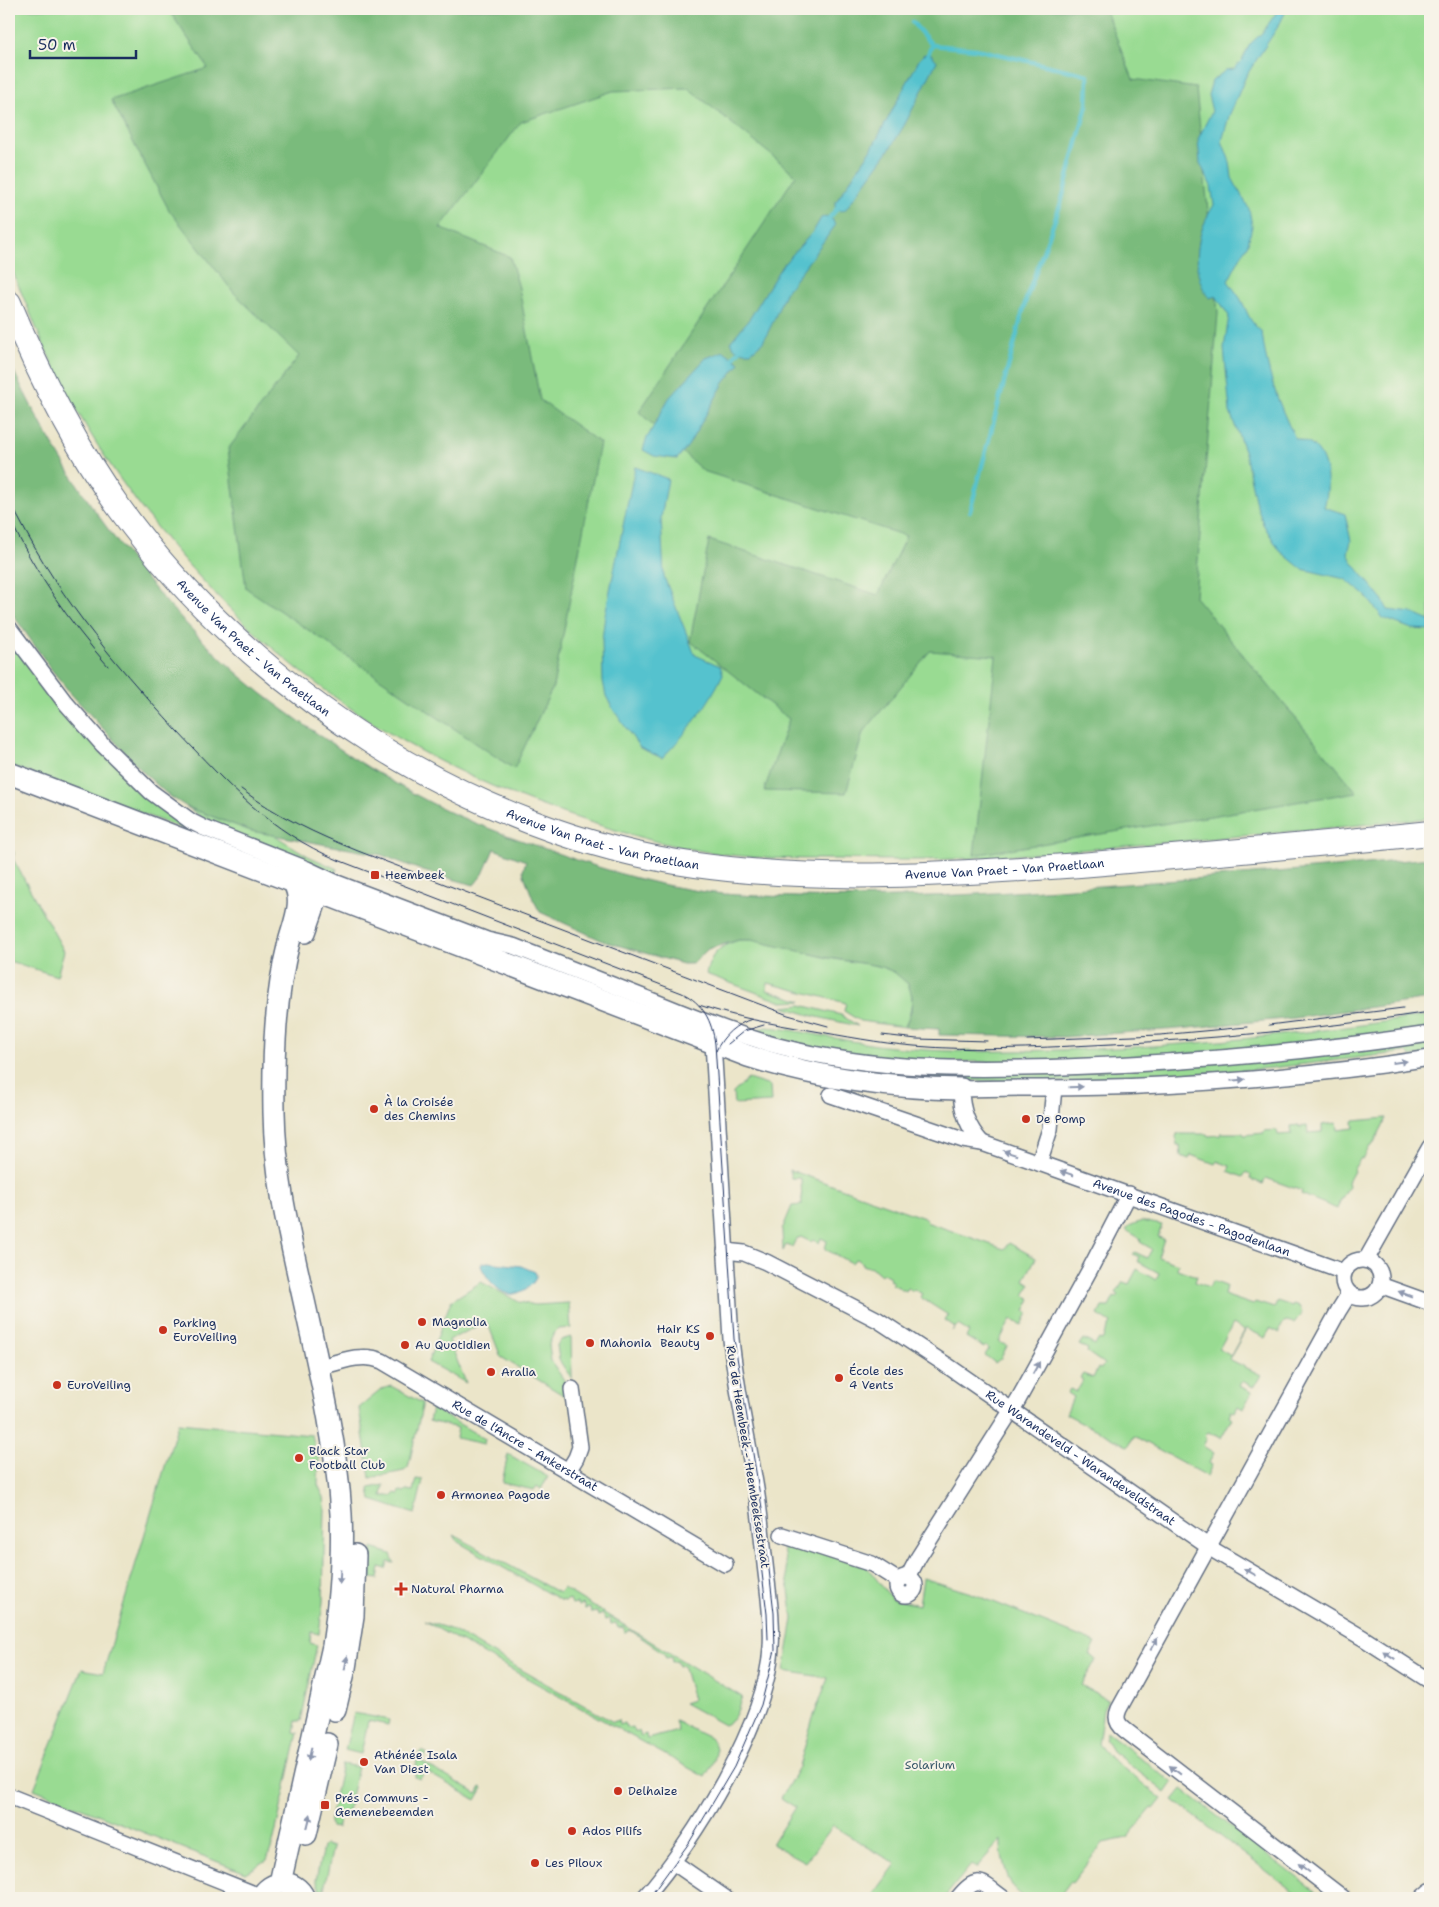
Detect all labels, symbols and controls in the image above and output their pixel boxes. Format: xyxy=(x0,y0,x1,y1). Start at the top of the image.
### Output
scale bar xyxy=(30,28,136,60)
text: 50 m xyxy=(38,35,76,55)
street label: Avenue Van Praet - Van Praetlaan xyxy=(173,576,333,720)
street label: Avenue Van Praet - Van Praetlaan xyxy=(504,805,700,873)
street label: Avenue Van Praet - Van Praetlaan xyxy=(904,855,1105,883)
place label: Heembeek xyxy=(385,867,445,883)
marker: Heembeek xyxy=(369,869,381,881)
one-way arrow xyxy=(1392,1058,1408,1066)
one-way arrow xyxy=(1231,1075,1247,1083)
one-way arrow xyxy=(1068,1083,1084,1091)
place label: À la Croisée des Chemins xyxy=(384,1094,456,1124)
marker: À la Croisée des Chemins xyxy=(368,1103,380,1115)
place label: De Pomp xyxy=(1036,1111,1086,1127)
marker: De Pomp xyxy=(1020,1113,1032,1125)
one-way arrow xyxy=(1002,1149,1017,1157)
one-way arrow xyxy=(1060,1169,1075,1176)
street label: Avenue des Pagodes - Pagodenlaan xyxy=(1091,1175,1292,1260)
one-way arrow xyxy=(1397,1290,1412,1298)
place label: Magnolia xyxy=(432,1314,487,1330)
place label: Parking EuroVeiling xyxy=(173,1315,237,1345)
marker: Magnolia xyxy=(416,1316,428,1328)
place label: Hair KS Beauty xyxy=(657,1321,700,1351)
marker: Parking EuroVeiling xyxy=(157,1324,169,1336)
marker: Hair KS Beauty xyxy=(704,1330,716,1342)
place label: Mahonia xyxy=(600,1335,652,1351)
place label: Au Quotidien xyxy=(415,1337,490,1353)
marker: Mahonia xyxy=(584,1337,596,1349)
marker: Au Quotidien xyxy=(399,1339,411,1351)
street label: Rue de Heembeek - Heembeeksestraat xyxy=(722,1344,774,1570)
one-way arrow xyxy=(1031,1361,1040,1374)
place label: École des 4 Vents xyxy=(849,1363,904,1393)
place label: Aralia xyxy=(501,1364,537,1380)
marker: Aralia xyxy=(485,1366,497,1378)
marker: École des 4 Vents xyxy=(833,1372,845,1384)
place label: EuroVeiling xyxy=(67,1377,131,1393)
marker: EuroVeiling xyxy=(51,1379,63,1391)
street label: Rue Warandeveld - Warandeveldstraat xyxy=(982,1386,1179,1529)
street label: Rue de l'Ancre - Ankerstraat xyxy=(449,1396,601,1495)
place label: Black Star Football Club xyxy=(309,1443,385,1473)
marker: Black Star Football Club xyxy=(293,1452,305,1464)
place label: Armonea Pagode xyxy=(451,1487,551,1503)
marker: Armonea Pagode xyxy=(435,1489,447,1501)
one-way arrow xyxy=(1243,1567,1256,1576)
one-way arrow xyxy=(335,1569,343,1585)
place label: Natural Pharma xyxy=(411,1581,504,1597)
marker: Natural Pharma xyxy=(395,1583,407,1595)
one-way arrow xyxy=(1150,1638,1159,1651)
one-way arrow xyxy=(1383,1650,1396,1660)
one-way arrow xyxy=(342,1655,350,1671)
one-way arrow xyxy=(306,1747,314,1762)
place label: Athénée Isala Van Diest xyxy=(374,1747,458,1777)
marker: Athénée Isala Van Diest xyxy=(358,1756,370,1768)
park label: Solarium xyxy=(905,1757,955,1773)
one-way arrow xyxy=(1169,1764,1182,1775)
place label: Delhaize xyxy=(628,1783,678,1799)
marker: Delhaize xyxy=(612,1785,624,1797)
place label: Prés Communs - Gemenebeemden xyxy=(335,1790,434,1820)
marker: Prés Communs - Gemenebeemden xyxy=(319,1799,331,1811)
one-way arrow xyxy=(305,1814,313,1829)
place label: Ados Pilifs xyxy=(582,1823,642,1839)
marker: Ados Pilifs xyxy=(566,1825,578,1837)
place label: Les Piloux xyxy=(545,1855,602,1871)
marker: Les Piloux xyxy=(529,1857,541,1869)
one-way arrow xyxy=(1298,1863,1311,1874)

